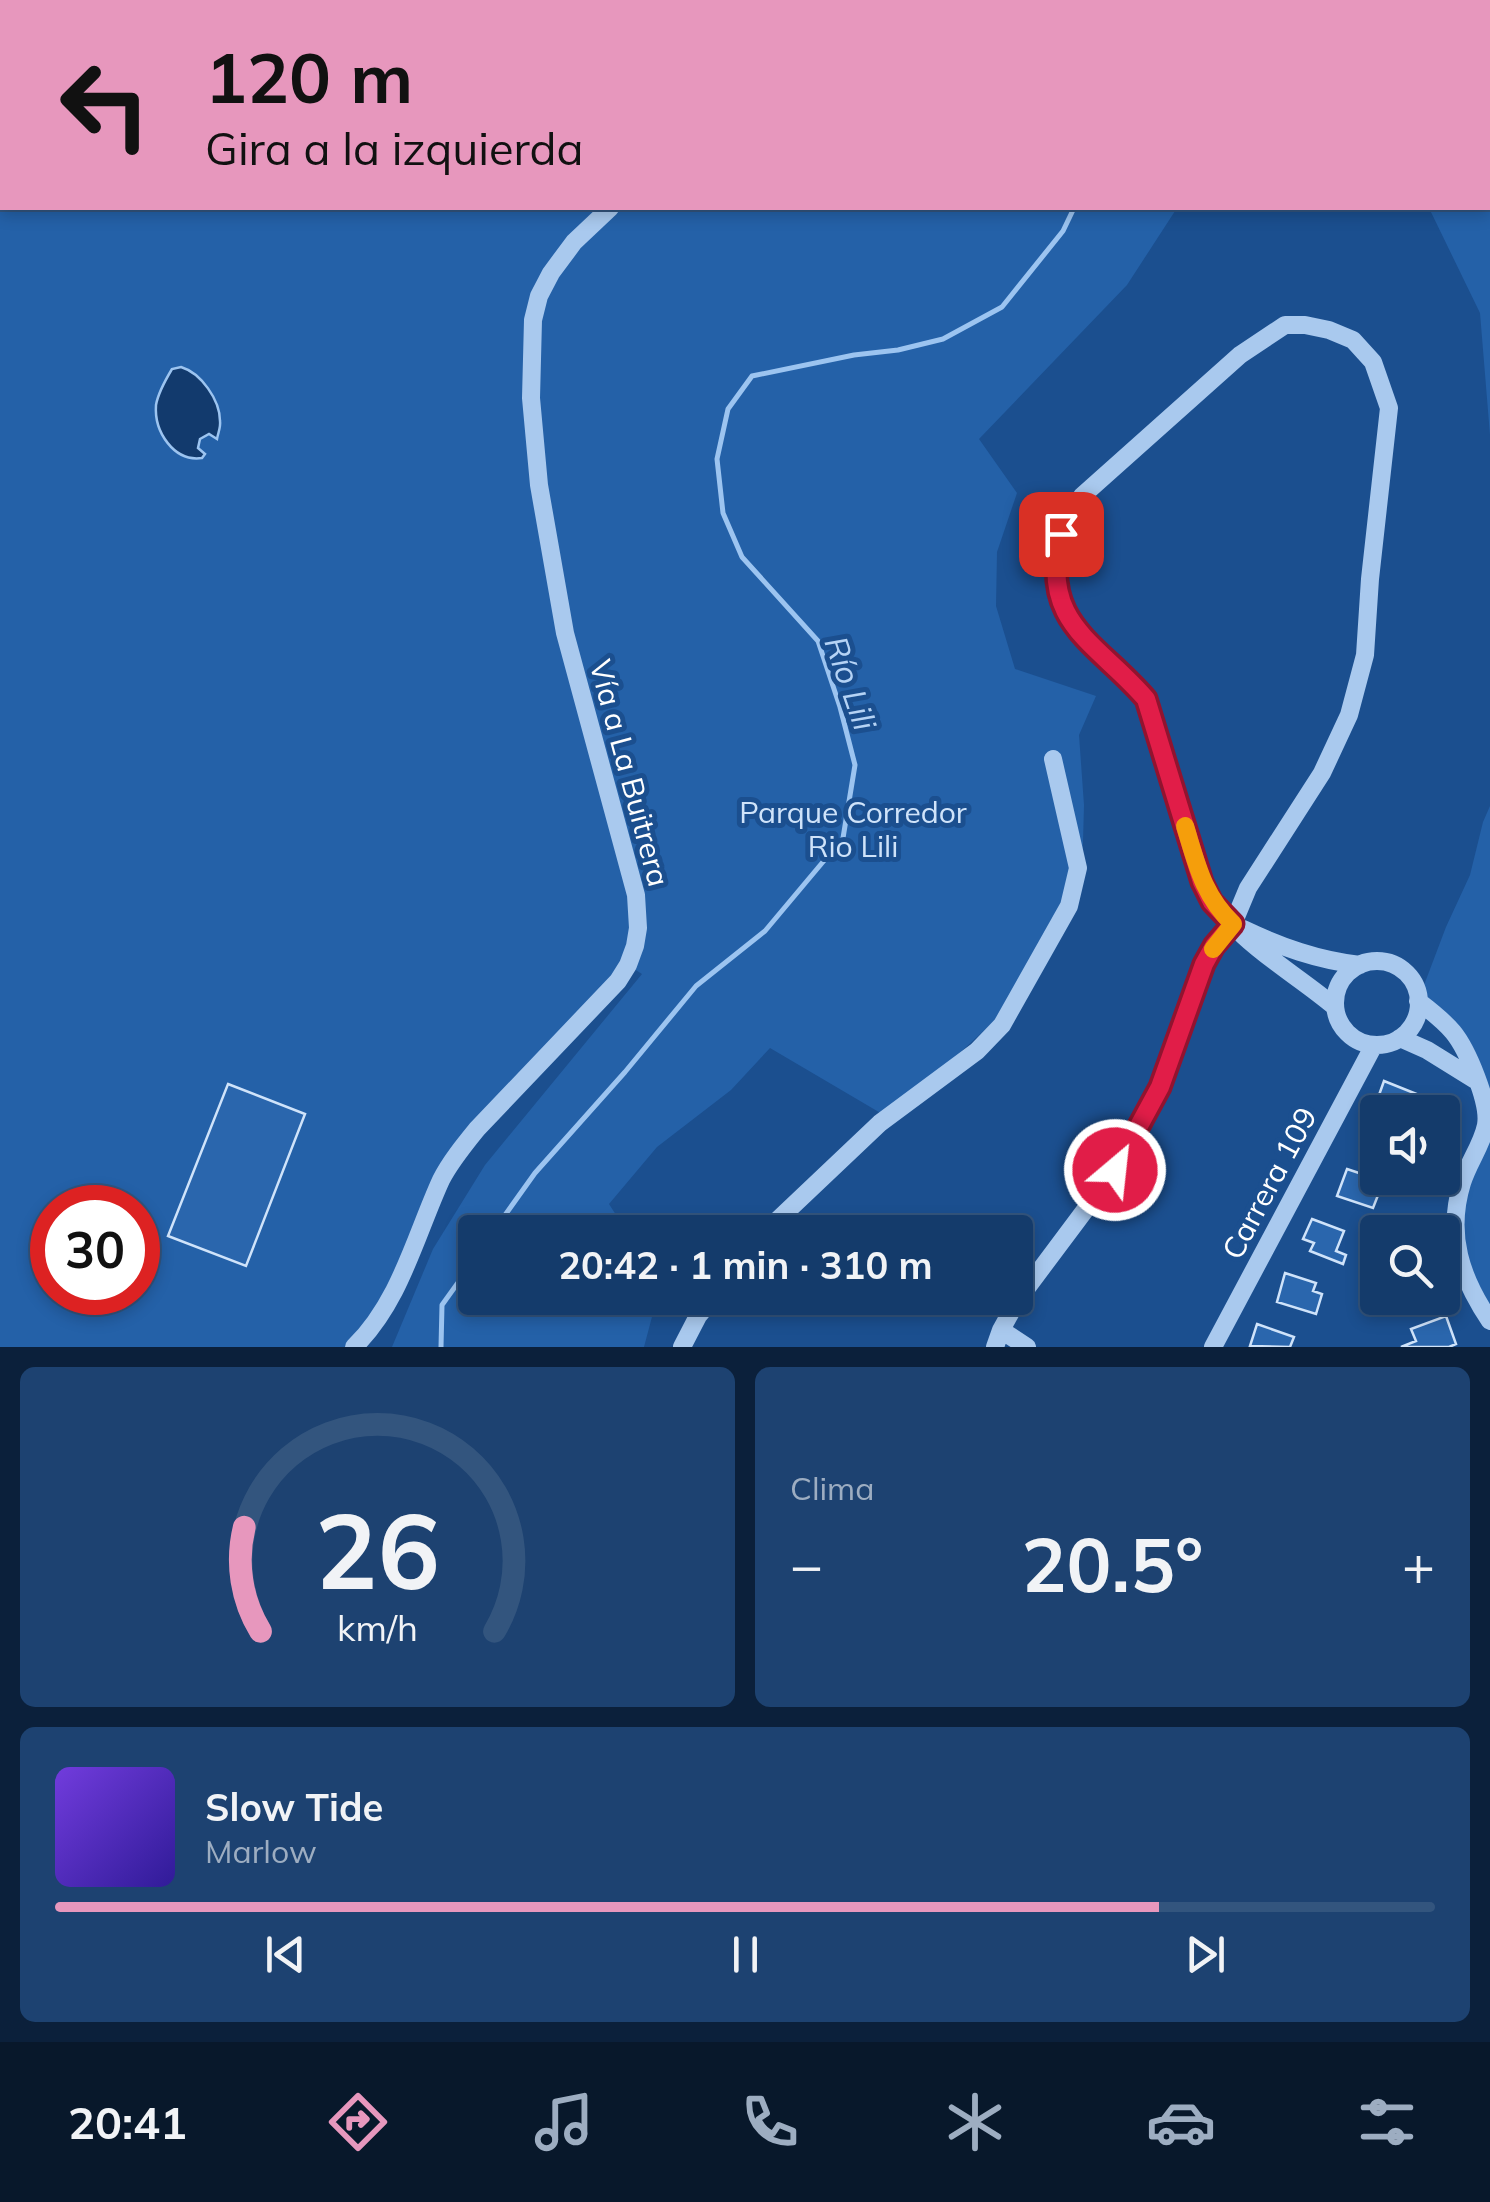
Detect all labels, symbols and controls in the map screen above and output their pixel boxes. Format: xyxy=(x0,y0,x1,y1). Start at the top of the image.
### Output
text: 120 m xyxy=(205,33,413,121)
icon: left xyxy=(40,40,170,170)
text: Gira a la izquierda xyxy=(205,120,583,176)
pin xyxy=(1019,492,1104,577)
icon: arrive xyxy=(1034,507,1089,562)
water label: Río Lili xyxy=(816,631,886,736)
street label: Vía a La Buitrera xyxy=(581,656,679,890)
park label: Parque Corredor Rio Lili xyxy=(739,793,967,865)
map controls xyxy=(1360,1095,1460,1315)
button: sound xyxy=(1360,1095,1460,1195)
street label: Carrera 109 xyxy=(1213,1101,1325,1265)
position arrow xyxy=(1063,1118,1167,1222)
speed limit sign: 30 xyxy=(30,1185,160,1315)
button: search xyxy=(1360,1215,1460,1315)
text: 20:42 · 1 min · 310 m xyxy=(558,1241,933,1289)
text: Clima xyxy=(790,1468,874,1508)
text: 26 xyxy=(315,1484,440,1615)
text: 20.5° xyxy=(1021,1517,1204,1611)
text: − xyxy=(790,1530,823,1599)
text: + xyxy=(1402,1530,1435,1599)
text: km/h xyxy=(337,1605,418,1650)
text: Slow Tide xyxy=(205,1783,383,1831)
text: Marlow xyxy=(205,1831,317,1871)
icon: previous xyxy=(258,1927,313,1982)
icon: pause xyxy=(718,1927,773,1982)
icon: next xyxy=(1178,1927,1233,1982)
icon: directions xyxy=(323,2087,393,2157)
icon: music xyxy=(529,2087,599,2157)
icon: phone xyxy=(735,2087,805,2157)
icon: climate xyxy=(940,2087,1010,2157)
icon: car xyxy=(1146,2087,1216,2157)
icon: filters xyxy=(1352,2087,1422,2157)
text: 20:41 xyxy=(68,2094,187,2150)

